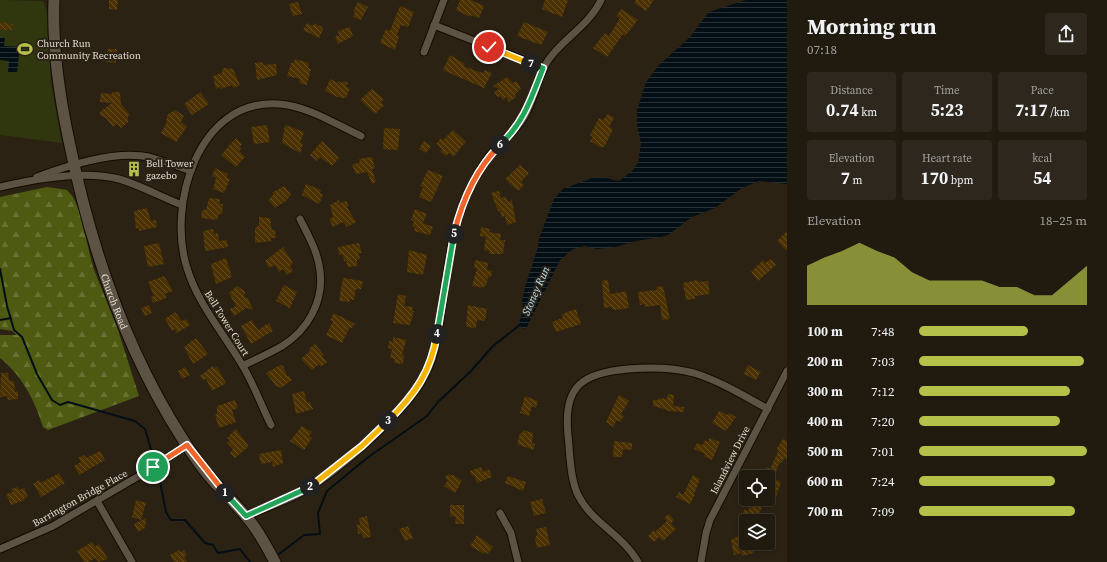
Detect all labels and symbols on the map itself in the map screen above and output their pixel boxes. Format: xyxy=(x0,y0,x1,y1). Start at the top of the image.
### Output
pin xyxy=(472,30,506,64)
place label: Church Run Community Recreation xyxy=(37,37,141,62)
sports icon: Church Run Community Recreation xyxy=(16,40,34,58)
pin: 7 xyxy=(521,54,541,74)
pin: 6 xyxy=(490,135,510,155)
place label: Bell Tower gazebo xyxy=(146,157,194,182)
building icon: Bell Tower gazebo xyxy=(125,160,143,178)
pin: 5 xyxy=(444,224,464,244)
water label: Stoney Run xyxy=(519,263,554,318)
street label: Church Road xyxy=(98,272,131,331)
street label: Bell Tower Court xyxy=(202,288,253,359)
pin: 4 xyxy=(427,324,447,344)
pin: 3 xyxy=(378,411,398,431)
street label: Islandview Drive xyxy=(707,424,753,496)
pin xyxy=(136,450,170,484)
street label: Barrington Bridge Place xyxy=(30,466,130,530)
pin: 2 xyxy=(300,477,320,497)
pin: 1 xyxy=(215,483,235,503)

